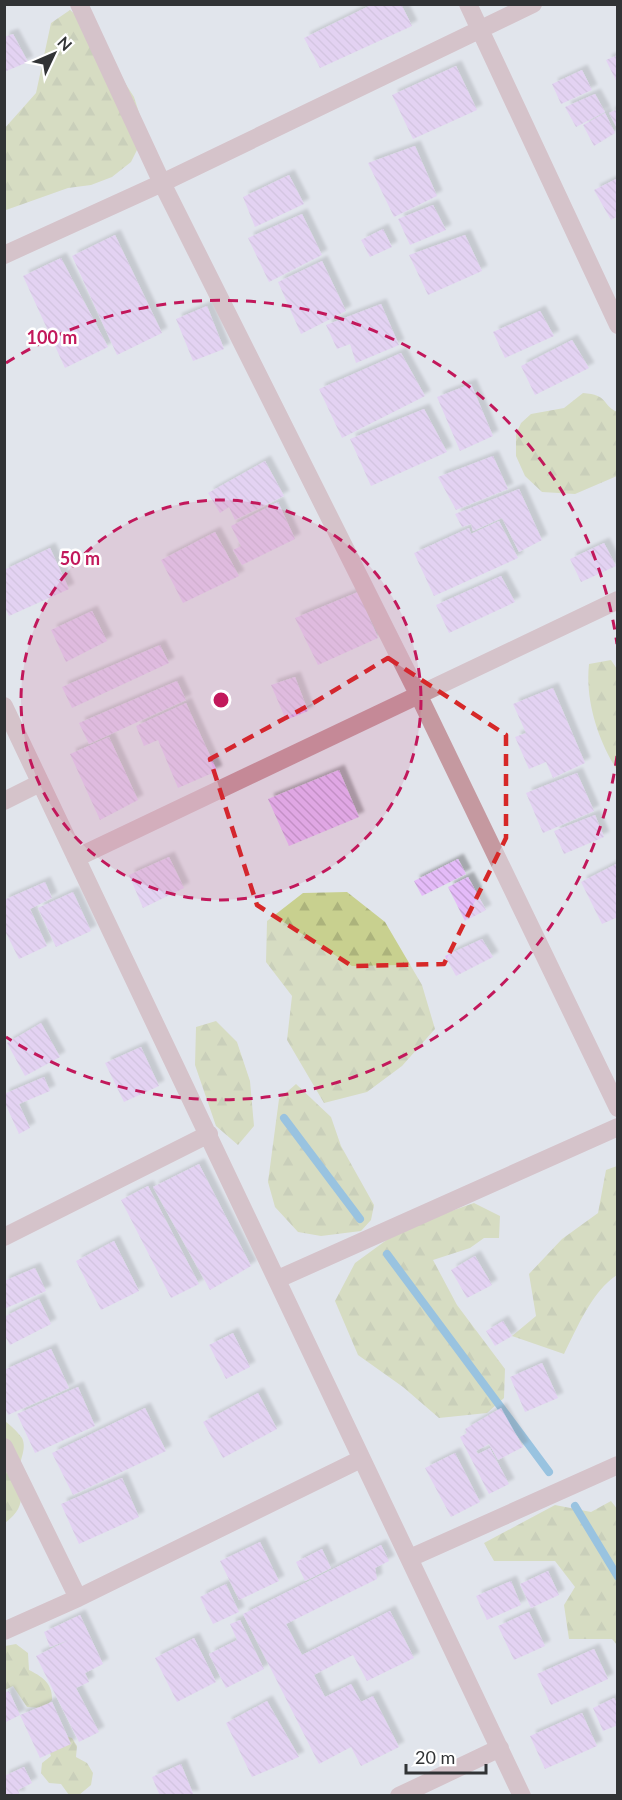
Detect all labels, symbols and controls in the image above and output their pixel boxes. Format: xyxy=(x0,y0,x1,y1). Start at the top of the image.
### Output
north arrow xyxy=(24,24,84,84)
text: N xyxy=(54,32,76,54)
text: 100 m xyxy=(27,326,77,348)
text: 50 m xyxy=(60,547,100,569)
centre of rings xyxy=(211,690,231,710)
scale bar xyxy=(406,1737,486,1775)
text: 20 m xyxy=(415,1746,455,1768)

